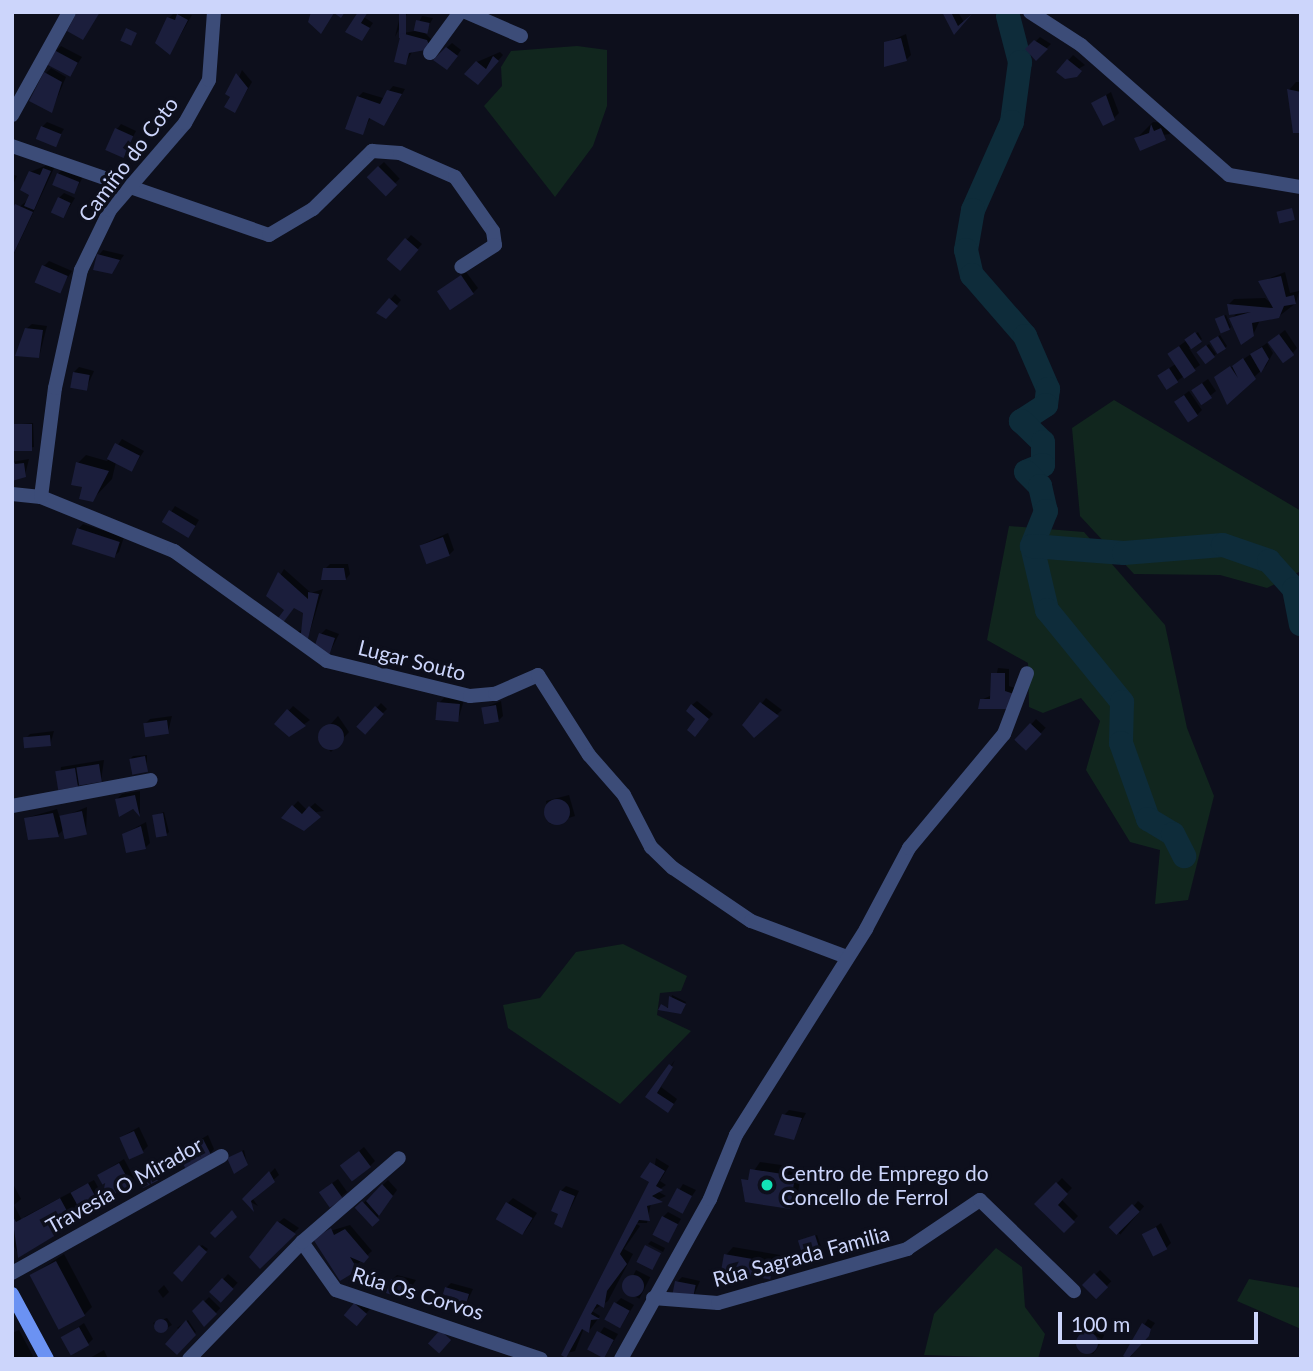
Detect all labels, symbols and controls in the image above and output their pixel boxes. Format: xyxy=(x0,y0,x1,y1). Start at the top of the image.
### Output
street label: Camiño do Coto xyxy=(73,92,183,226)
street label: Lugar Souto xyxy=(355,634,469,686)
street label: Travesía O Mirador xyxy=(41,1132,207,1238)
place label: Centro de Emprego do Concello de Ferrol xyxy=(781,1160,989,1210)
marker: Centro de Emprego do Concello de Ferrol xyxy=(759,1177,775,1193)
street label: Rúa Sagrada Familia xyxy=(710,1220,892,1292)
street label: Rúa Os Corvos xyxy=(349,1261,487,1325)
scale bar xyxy=(1061,1298,1260,1342)
text: 100 m xyxy=(1071,1311,1130,1336)

